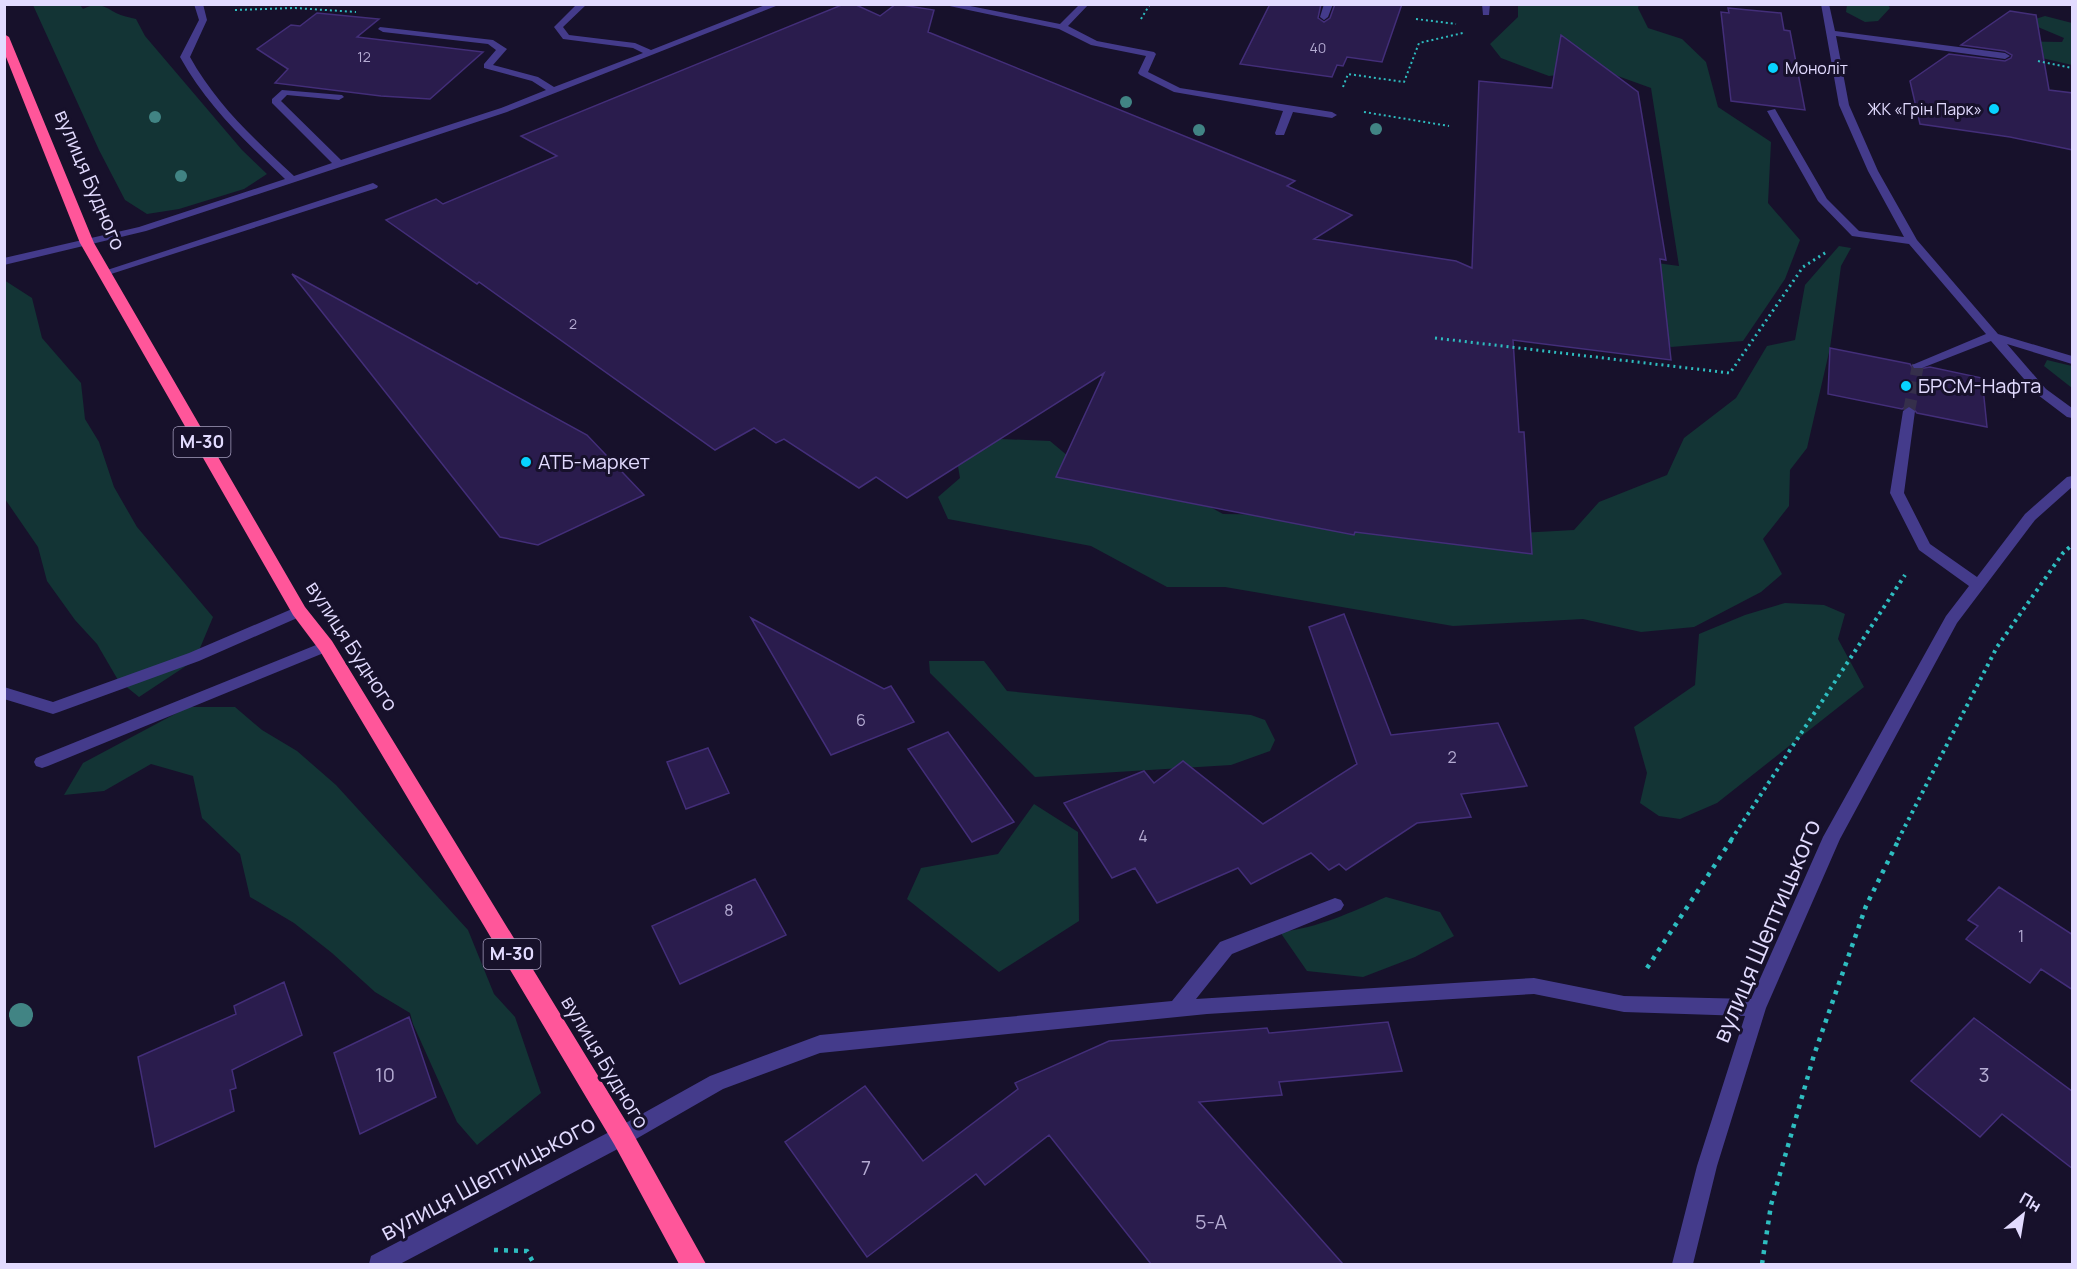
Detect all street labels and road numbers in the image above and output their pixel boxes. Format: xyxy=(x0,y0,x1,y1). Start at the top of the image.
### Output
street label: вулиця Будного xyxy=(49,106,132,254)
road number: М-30 xyxy=(174,427,230,457)
street label: вулиця Будного xyxy=(300,576,405,716)
street label: вулиця Шептицького xyxy=(1704,814,1828,1047)
road number: М-30 xyxy=(484,939,540,969)
street label: вулиця Будного xyxy=(555,991,656,1133)
street label: вулиця Шептицького xyxy=(374,1106,601,1247)

